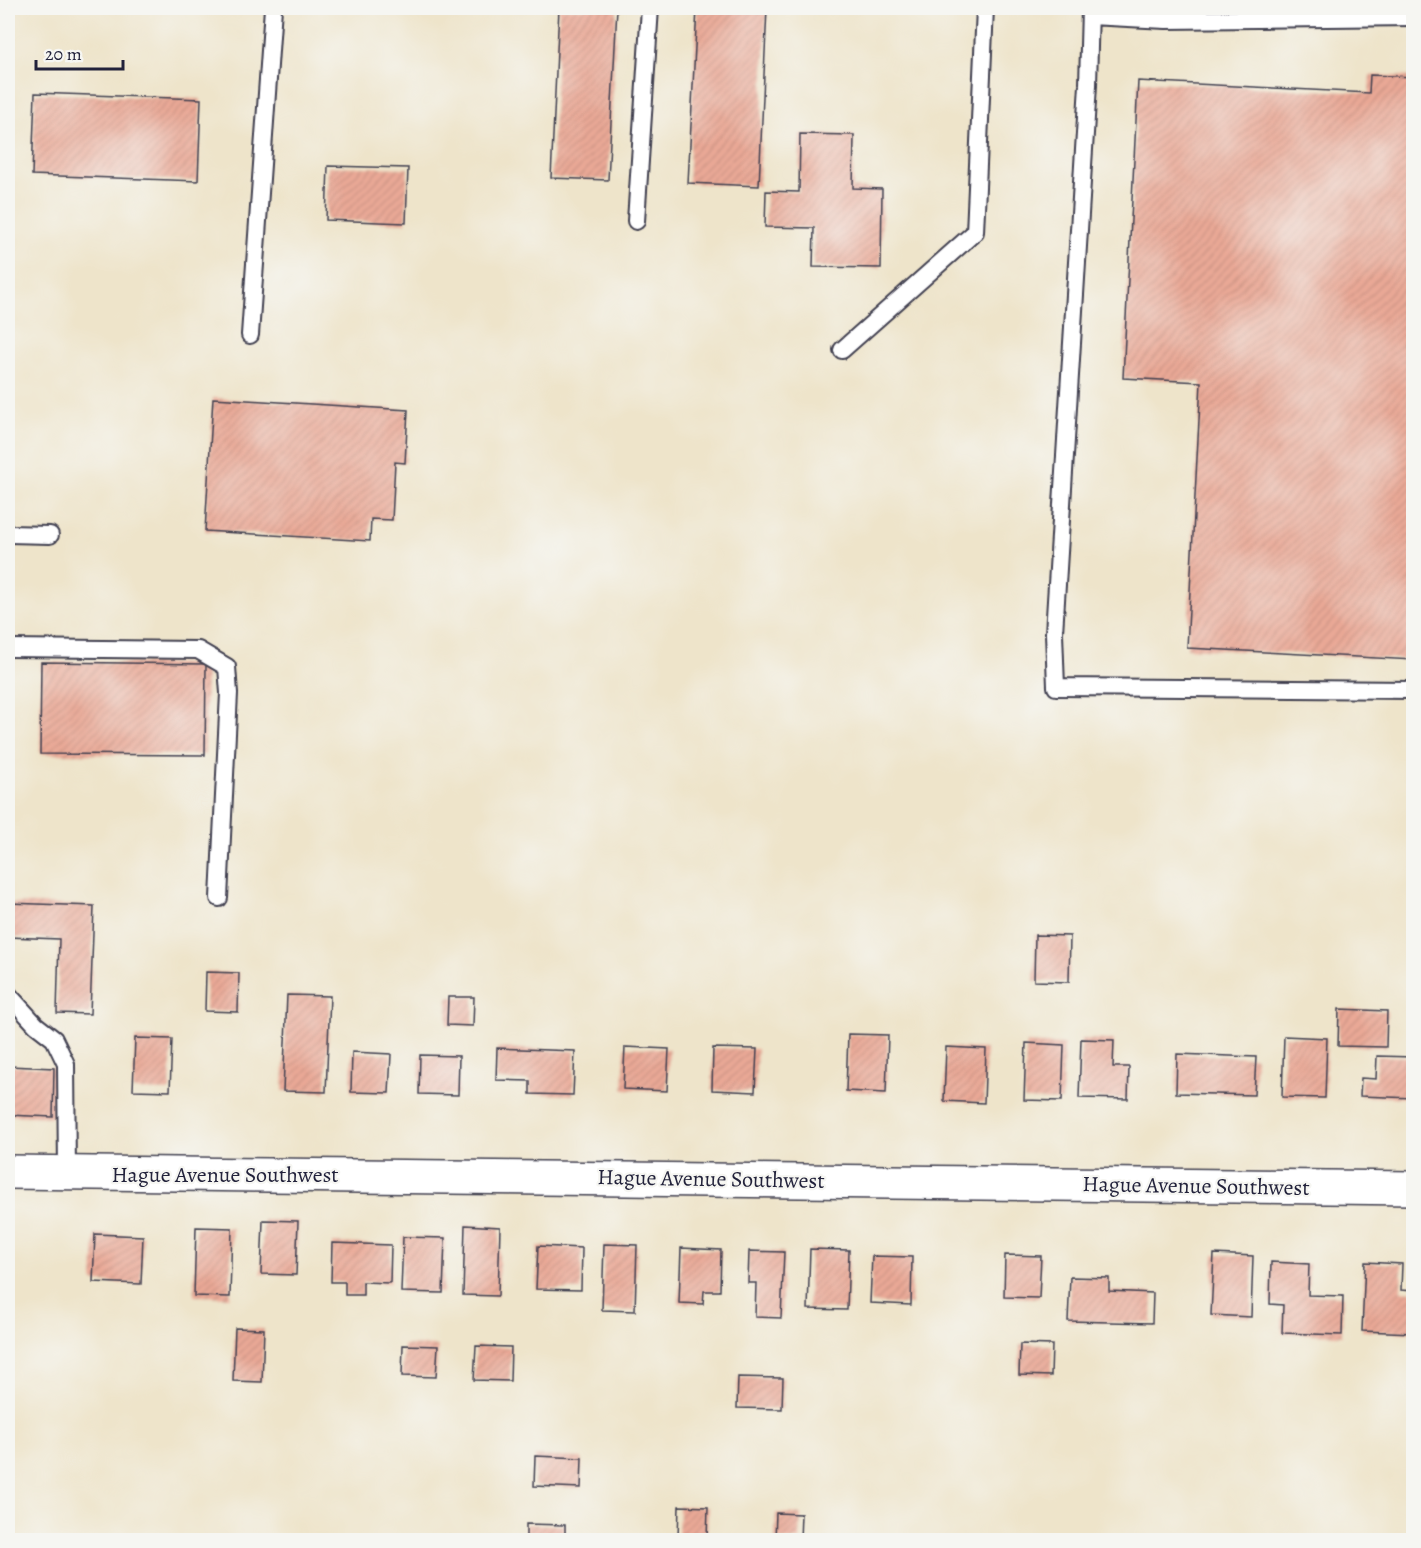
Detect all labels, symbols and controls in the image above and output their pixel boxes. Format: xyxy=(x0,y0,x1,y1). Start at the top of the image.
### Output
scale bar xyxy=(36,33,123,71)
text: 20 m xyxy=(45,42,82,66)
street label: Hague Avenue Southwest xyxy=(111,1160,339,1190)
street label: Hague Avenue Southwest xyxy=(597,1162,825,1196)
street label: Hague Avenue Southwest xyxy=(1082,1169,1310,1203)

